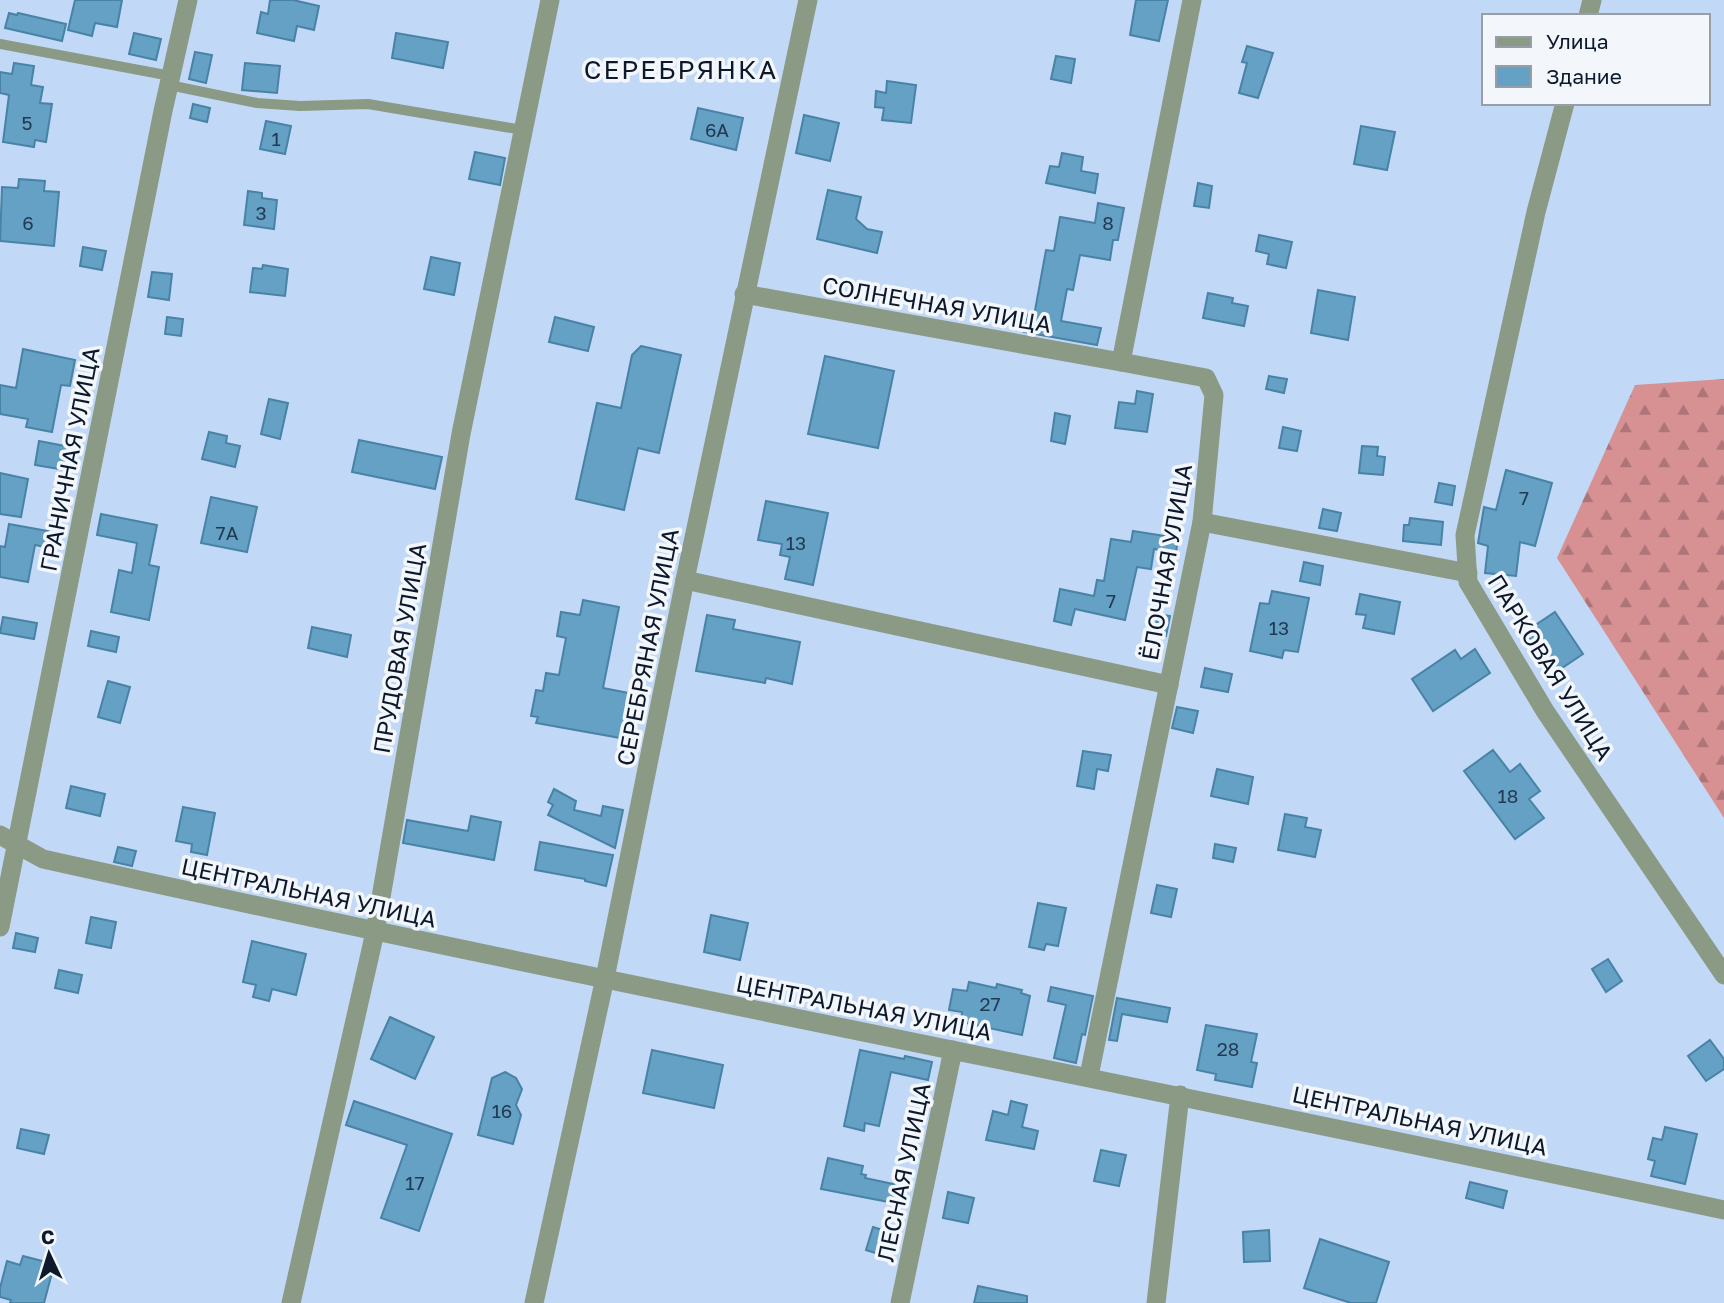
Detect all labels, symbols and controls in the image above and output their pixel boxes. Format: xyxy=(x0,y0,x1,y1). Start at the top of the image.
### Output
legend xyxy=(1482,14,1710,105)
text: Улица xyxy=(1546,28,1609,54)
district label: СЕРЕБРЯНКА xyxy=(584,54,778,85)
text: Здание xyxy=(1546,63,1622,89)
house number: 5 xyxy=(21,111,33,134)
house number: 6А xyxy=(705,118,729,141)
house number: 1 xyxy=(271,127,281,150)
house number: 3 xyxy=(255,201,267,224)
house number: 6 xyxy=(22,211,34,234)
house number: 8 xyxy=(1102,211,1114,234)
street label: СОЛНЕЧНАЯ УЛИЦА xyxy=(820,270,1054,338)
street label: ГРАНИЧНАЯ УЛИЦА xyxy=(34,344,104,574)
street label: ЁЛОЧНАЯ УЛИЦА xyxy=(1135,462,1197,662)
house number: 7 xyxy=(1519,486,1529,509)
house number: 7А xyxy=(216,521,239,544)
street label: СЕРЕБРЯНАЯ УЛИЦА xyxy=(610,526,684,768)
house number: 13 xyxy=(786,531,806,554)
street label: ПРУДОВАЯ УЛИЦА xyxy=(367,541,431,755)
street label: ПАРКОВАЯ УЛИЦА xyxy=(1482,569,1620,765)
house number: 7 xyxy=(1106,589,1116,612)
house number: 13 xyxy=(1269,616,1289,639)
house number: 18 xyxy=(1498,784,1518,807)
street label: ЦЕНТРАЛЬНАЯ УЛИЦА xyxy=(179,851,439,933)
street label: ЦЕНТРАЛЬНАЯ УЛИЦА xyxy=(734,968,994,1046)
house number: 27 xyxy=(979,992,1001,1015)
house number: 28 xyxy=(1217,1037,1239,1060)
street label: ЦЕНТРАЛЬНАЯ УЛИЦА xyxy=(1290,1079,1550,1161)
street label: ЛЕСНАЯ УЛИЦА xyxy=(870,1080,936,1264)
house number: 16 xyxy=(492,1099,512,1122)
house number: 17 xyxy=(405,1171,425,1194)
north arrow xyxy=(14,1219,84,1289)
text: С xyxy=(40,1225,55,1248)

